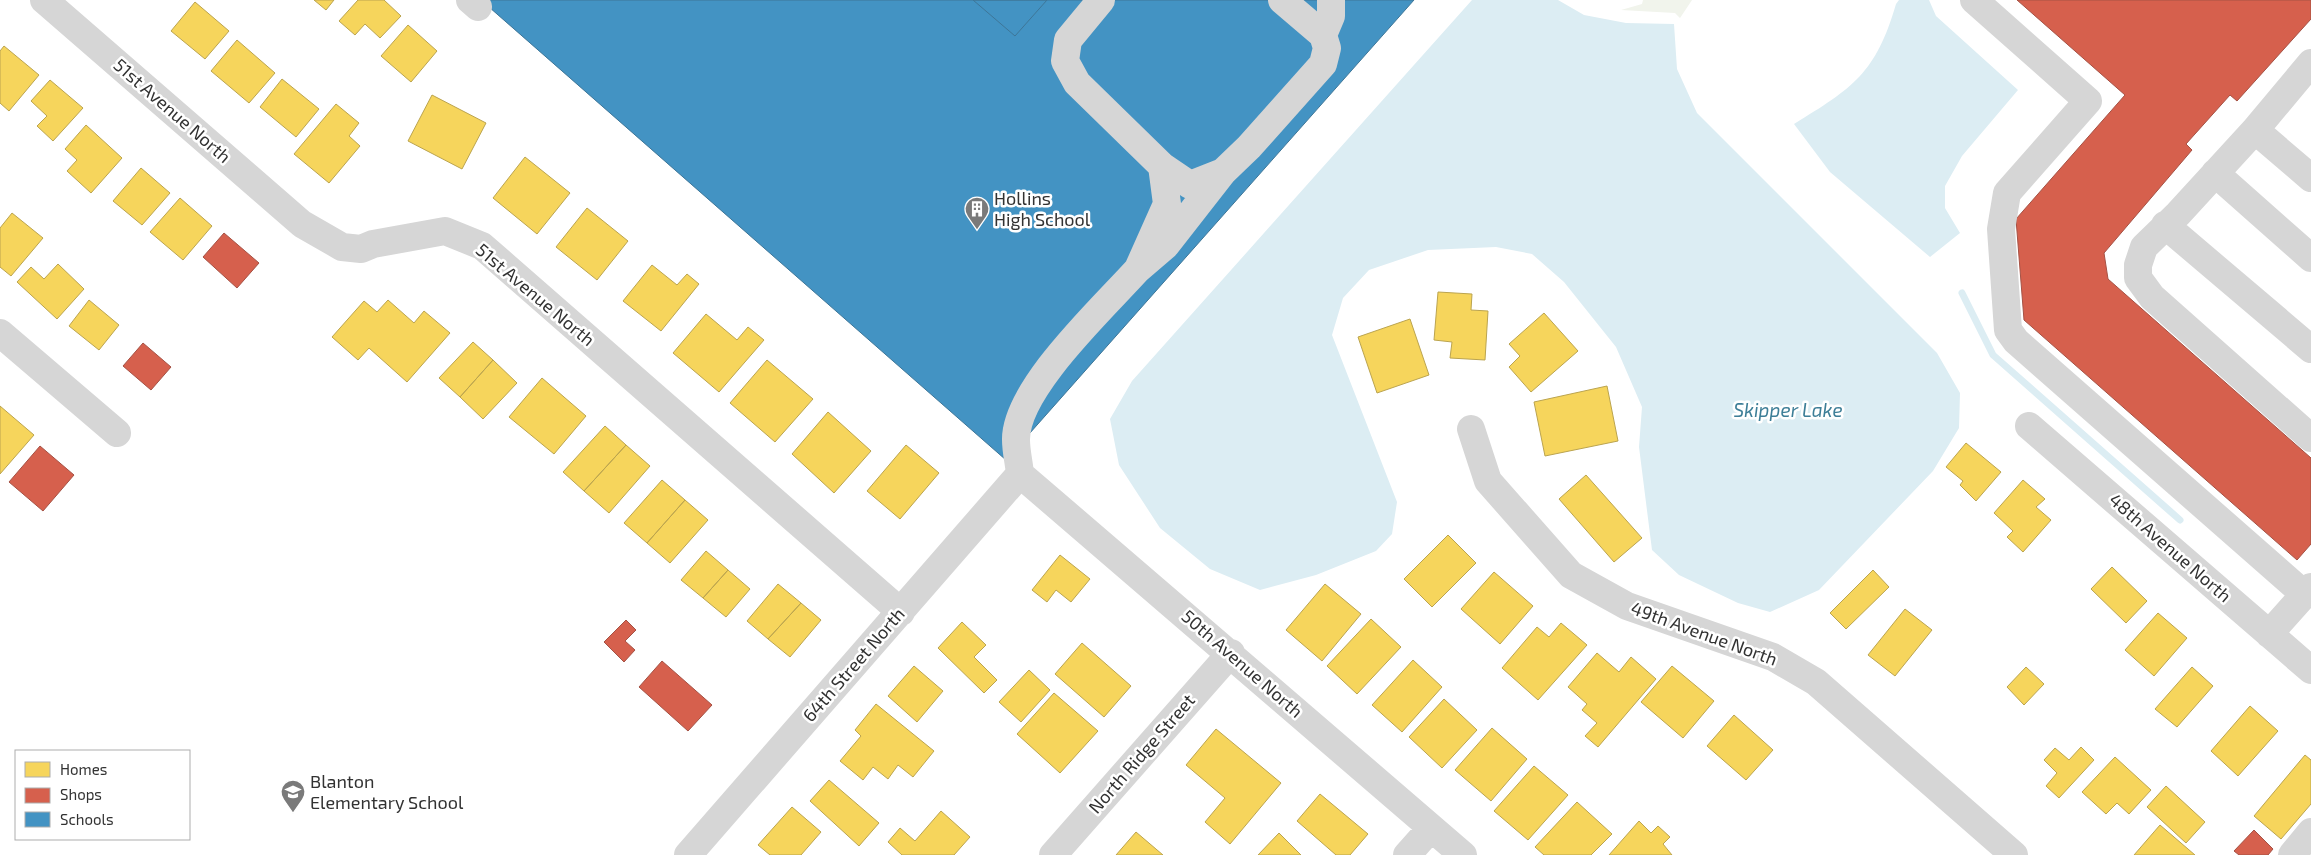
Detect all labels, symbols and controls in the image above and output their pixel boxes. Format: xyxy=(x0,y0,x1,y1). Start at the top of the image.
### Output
street label: 51st Avenue North xyxy=(110,53,236,167)
place label: Hollins High School xyxy=(994,187,1091,230)
building icon: Hollins High School xyxy=(964,196,990,230)
street label: 51st Avenue North xyxy=(472,238,599,350)
water label: Skipper Lake xyxy=(1733,398,1843,421)
street label: 48th Avenue North xyxy=(2105,488,2236,606)
street label: 49th Avenue North xyxy=(1628,596,1780,670)
street label: 64th Street North xyxy=(798,603,909,726)
street label: 50th Avenue North xyxy=(1178,605,1308,722)
street label: North Ridge Street xyxy=(1083,689,1199,818)
legend xyxy=(15,750,190,840)
text: Homes xyxy=(60,760,107,778)
place label: Blanton Elementary School xyxy=(310,770,464,813)
school or university icon: Blanton Elementary School xyxy=(280,779,306,813)
text: Shops xyxy=(60,785,102,803)
text: Schools xyxy=(60,810,114,828)

